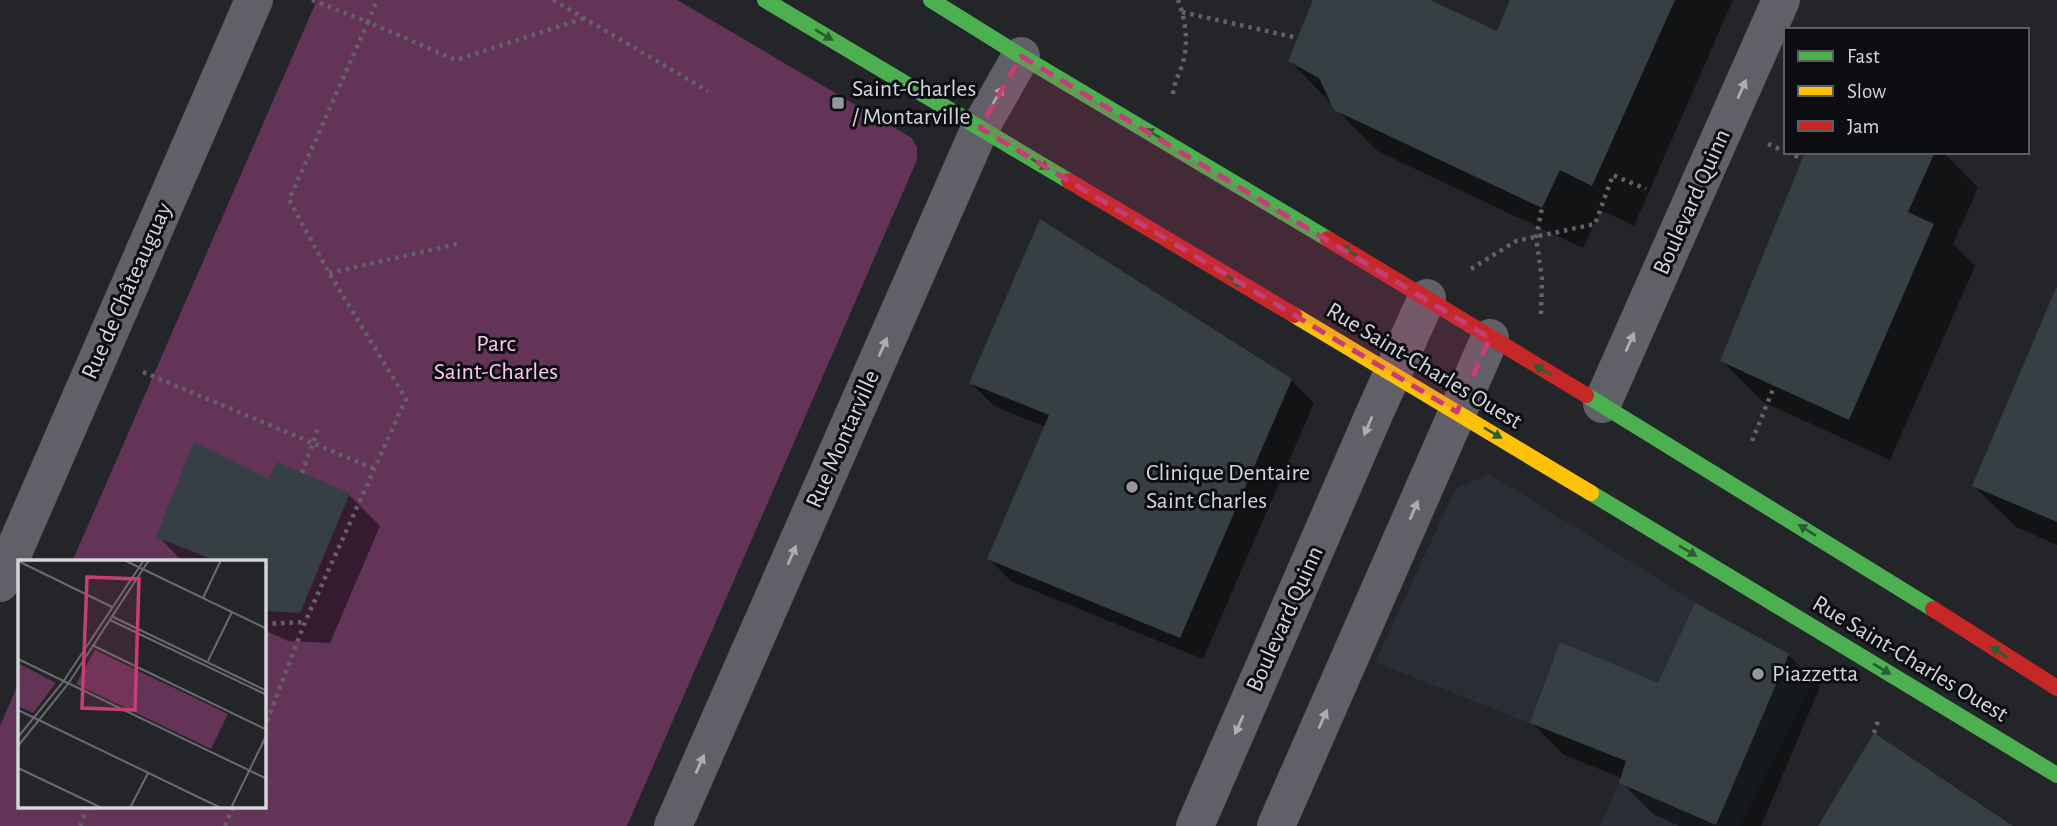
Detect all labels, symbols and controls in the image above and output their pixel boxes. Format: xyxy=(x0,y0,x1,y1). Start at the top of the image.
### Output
legend xyxy=(1784,28,2029,154)
one-way arrow xyxy=(814,29,833,41)
text: Fast xyxy=(1847,46,1880,67)
place label: Saint-Charles / Montarville xyxy=(852,77,976,129)
one-way arrow xyxy=(1736,79,1748,99)
text: Slow xyxy=(1847,81,1886,102)
one-way arrow xyxy=(992,86,1004,105)
marker: Saint-Charles / Montarville xyxy=(830,95,846,111)
text: Jam xyxy=(1847,116,1879,137)
street label: Boulevard Quinn xyxy=(1649,126,1735,278)
one-way arrow xyxy=(1144,128,1163,140)
one-way arrow xyxy=(1031,158,1050,170)
street label: Rue de Châteauguay xyxy=(77,199,177,383)
one-way arrow xyxy=(1339,245,1359,257)
one-way arrow xyxy=(1226,274,1245,287)
street label: Rue Saint-Charles Ouest xyxy=(1322,298,1526,434)
park label: Parc Saint-Charles xyxy=(434,332,558,384)
one-way arrow xyxy=(1624,332,1636,352)
one-way arrow xyxy=(877,337,889,357)
one-way arrow xyxy=(1533,364,1552,376)
street label: Rue Montarville xyxy=(802,367,884,511)
one-way arrow xyxy=(1363,416,1374,437)
one-way arrow xyxy=(1484,427,1503,439)
place label: Clinique Dentaire Saint Charles xyxy=(1146,461,1310,513)
marker: Clinique Dentaire Saint Charles xyxy=(1124,479,1140,495)
one-way arrow xyxy=(1408,500,1420,520)
one-way arrow xyxy=(1798,524,1817,537)
street label: Boulevard Quinn xyxy=(1242,543,1328,695)
one-way arrow xyxy=(1678,544,1697,557)
one-way arrow xyxy=(786,545,798,565)
inset map xyxy=(18,560,266,808)
street label: Rue Saint-Charles Ouest xyxy=(1808,591,2012,727)
one-way arrow xyxy=(1990,645,2009,658)
place label: Piazzetta xyxy=(1772,662,1858,686)
one-way arrow xyxy=(1873,662,1892,675)
marker: Piazzetta xyxy=(1750,666,1766,682)
one-way arrow xyxy=(1318,708,1329,729)
one-way arrow xyxy=(1233,715,1245,735)
one-way arrow xyxy=(695,753,706,774)

